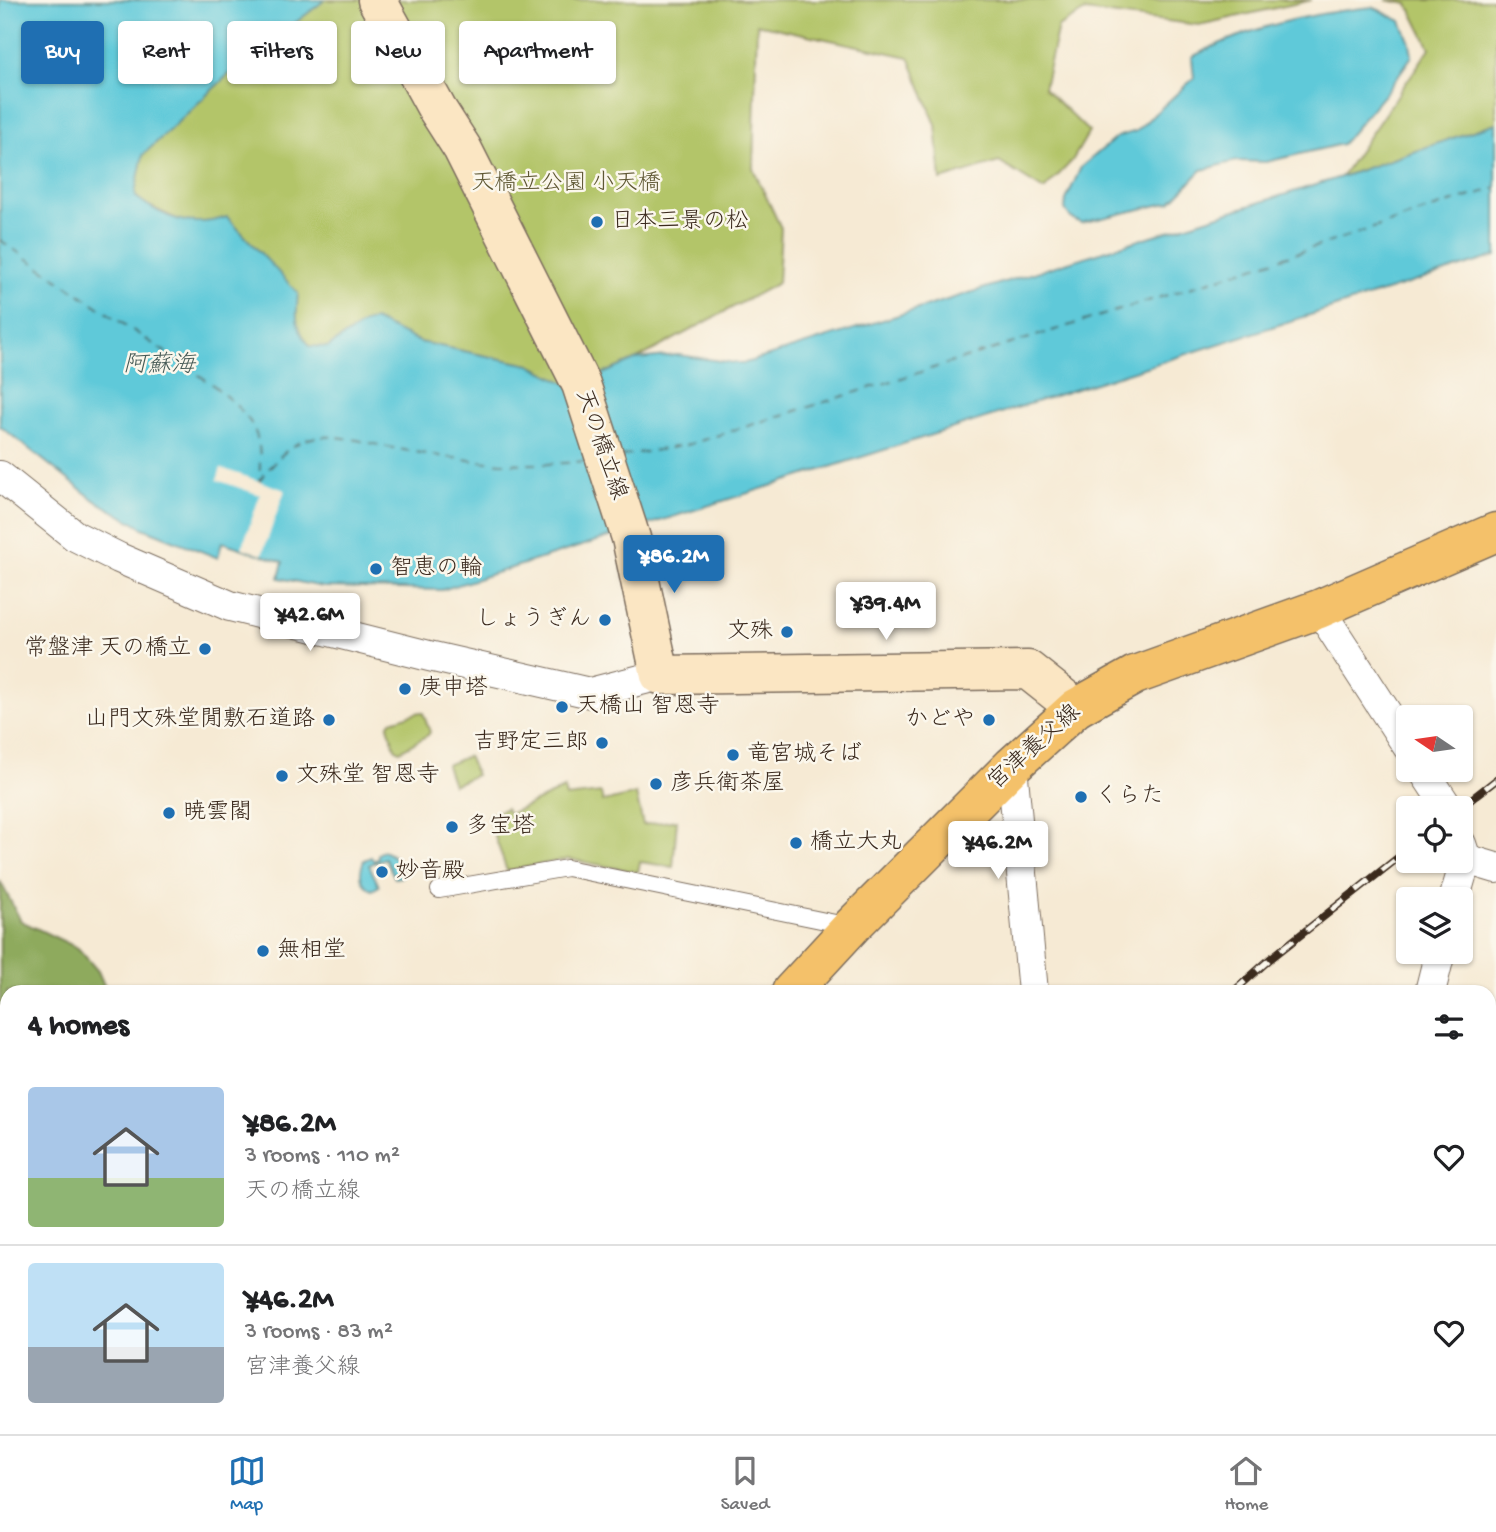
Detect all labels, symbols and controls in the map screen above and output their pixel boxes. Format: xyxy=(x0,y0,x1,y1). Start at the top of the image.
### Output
chip: Buy xyxy=(21,21,104,84)
chip: Rent xyxy=(118,21,213,84)
chip: Filters xyxy=(227,21,337,84)
chip: New xyxy=(351,21,445,84)
chip: Apartment xyxy=(459,21,616,84)
park label: 天橋立公園 小天橋 xyxy=(471,170,661,198)
place label: 日本三景の松 xyxy=(611,208,749,236)
marker: 日本三景の松 xyxy=(589,214,605,230)
water label: 阿蘇海 xyxy=(123,351,197,381)
street label: 天の橋立線 xyxy=(569,386,632,504)
pin: ¥86.2M xyxy=(617,536,731,595)
text: ¥86.2M xyxy=(639,544,709,571)
place label: 智恵の輪 xyxy=(390,555,482,583)
marker: 智恵の輪 xyxy=(368,561,384,577)
pin: ¥39.4M xyxy=(829,582,943,642)
text: ¥39.4M xyxy=(852,591,920,618)
pin: ¥42.6M xyxy=(253,594,367,653)
text: ¥42.6M xyxy=(276,602,344,629)
place label: しょうぎん xyxy=(476,606,591,634)
marker: しょうぎん xyxy=(597,612,613,628)
place label: 文殊 xyxy=(727,618,773,646)
marker: 文殊 xyxy=(779,624,795,640)
place label: 常盤津 天の橋立 xyxy=(25,635,191,663)
marker: 常盤津 天の橋立 xyxy=(197,641,213,657)
place label: 庚申塔 xyxy=(419,675,488,703)
marker: 庚申塔 xyxy=(397,681,413,697)
place label: 天橋山 智恩寺 xyxy=(576,693,719,721)
marker: 天橋山 智恩寺 xyxy=(554,699,570,715)
street label: 宮津養父線 xyxy=(983,699,1087,797)
north arrow xyxy=(1396,705,1474,782)
map controls xyxy=(1396,705,1473,964)
place label: 山門文殊堂閒敷石道路 xyxy=(85,706,315,734)
place label: かどや xyxy=(905,707,975,734)
marker: 山門文殊堂閒敷石道路 xyxy=(321,712,337,728)
marker: かどや xyxy=(981,712,997,728)
place label: 吉野定三郎 xyxy=(473,729,588,757)
marker: 吉野定三郎 xyxy=(594,735,610,751)
place label: 竜宮城そば xyxy=(747,741,862,769)
marker: 竜宮城そば xyxy=(725,747,741,763)
place label: 文殊堂 智恩寺 xyxy=(296,762,439,790)
marker: 文殊堂 智恩寺 xyxy=(274,768,290,784)
place label: 彦兵衛茶屋 xyxy=(670,770,785,798)
marker: 彦兵衛茶屋 xyxy=(648,776,664,792)
place label: くらた xyxy=(1095,784,1164,811)
marker: くらた xyxy=(1073,789,1089,805)
button: locate xyxy=(1396,796,1473,873)
place label: 暁雲閣 xyxy=(183,799,252,827)
marker: 暁雲閣 xyxy=(161,805,177,821)
place label: 多宝塔 xyxy=(466,813,535,841)
marker: 多宝塔 xyxy=(444,819,460,835)
pin: ¥46.2M xyxy=(941,822,1055,881)
place label: 橋立大丸 xyxy=(810,829,902,857)
text: ¥46.2M xyxy=(964,830,1032,857)
marker: 橋立大丸 xyxy=(788,835,804,851)
place label: 妙音殿 xyxy=(396,858,465,886)
marker: 妙音殿 xyxy=(374,864,390,880)
button: layers xyxy=(1396,887,1473,964)
place label: 無相堂 xyxy=(277,937,346,965)
marker: 無相堂 xyxy=(255,943,271,959)
icon: filters xyxy=(1430,1008,1468,1046)
text: 4 homes xyxy=(28,1010,129,1045)
text: ¥86.2M xyxy=(245,1108,336,1143)
icon: home xyxy=(84,1115,168,1199)
icon: heart xyxy=(1430,1138,1468,1176)
text: 3 rooms · 110 m² xyxy=(245,1143,400,1170)
text: 天の橋立線 xyxy=(245,1179,360,1206)
text: ¥46.2M xyxy=(245,1284,333,1319)
icon: home xyxy=(84,1291,168,1375)
icon: heart xyxy=(1430,1314,1468,1352)
text: 3 rooms · 83 m² xyxy=(245,1319,393,1346)
text: 宮津養父線 xyxy=(245,1355,360,1382)
tab: Map xyxy=(228,1452,266,1517)
tab: Saved xyxy=(721,1452,769,1517)
tab: Home xyxy=(1224,1452,1268,1517)

